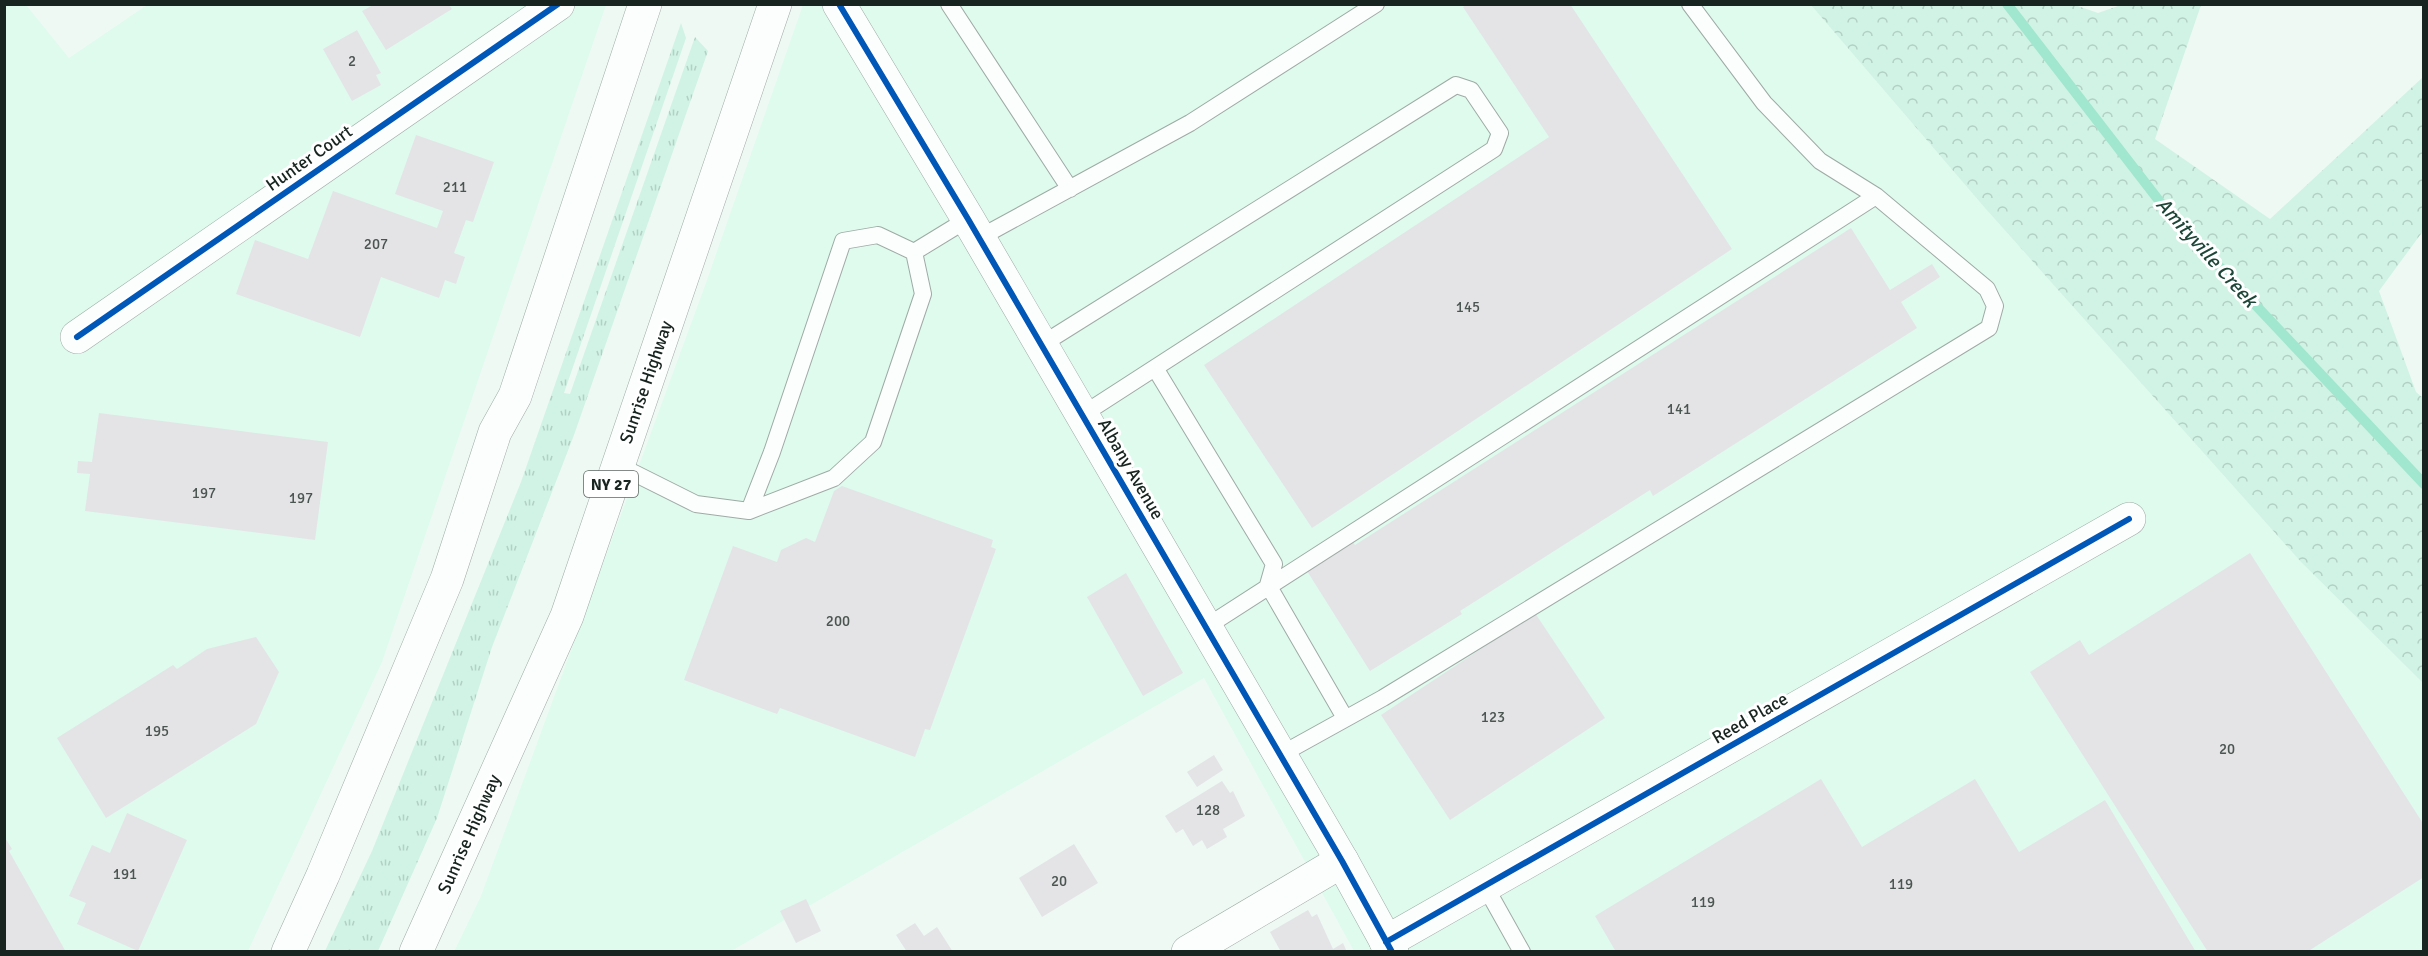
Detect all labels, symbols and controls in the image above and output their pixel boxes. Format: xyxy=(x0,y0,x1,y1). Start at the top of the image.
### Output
house number: 2 xyxy=(348,52,356,70)
street label: Hunter Court xyxy=(261,120,357,196)
house number: 211 xyxy=(443,178,467,196)
water label: Amityville Creek xyxy=(2151,192,2264,314)
house number: 207 xyxy=(364,235,388,253)
house number: 145 xyxy=(1456,298,1480,316)
street label: Sunrise Highway xyxy=(615,317,678,446)
house number: 141 xyxy=(1667,400,1691,418)
street label: Albany Avenue xyxy=(1093,415,1169,523)
road number: NY 27 xyxy=(584,471,638,497)
house number: 197 xyxy=(192,484,216,502)
house number: 197 xyxy=(289,489,313,507)
house number: 200 xyxy=(826,612,850,630)
street label: Reed Place xyxy=(1708,687,1792,749)
house number: 123 xyxy=(1481,708,1505,726)
house number: 195 xyxy=(145,722,169,740)
house number: 20 xyxy=(2219,740,2235,758)
street label: Sunrise Highway xyxy=(433,770,505,897)
house number: 128 xyxy=(1196,801,1220,819)
house number: 191 xyxy=(113,865,137,883)
house number: 20 xyxy=(1051,872,1067,890)
house number: 119 xyxy=(1889,875,1913,893)
house number: 119 xyxy=(1691,893,1715,911)

